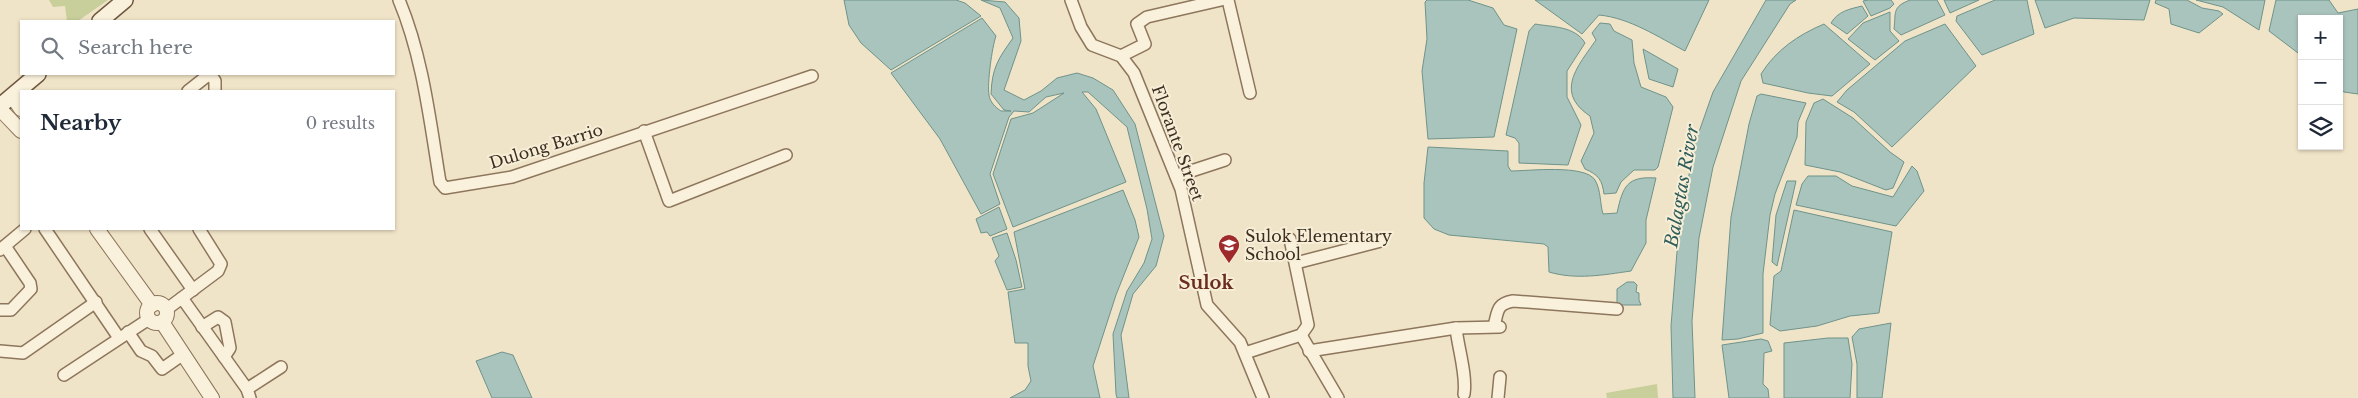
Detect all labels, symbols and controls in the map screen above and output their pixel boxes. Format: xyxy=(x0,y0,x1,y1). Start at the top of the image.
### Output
map controls xyxy=(2298,15,2343,150)
button: + xyxy=(2298,15,2343,60)
search box xyxy=(20,20,395,75)
icon: search xyxy=(38,34,66,62)
text: Search here xyxy=(78,36,193,59)
button: − xyxy=(2298,60,2343,105)
street label: Florante Street xyxy=(1148,82,1208,204)
button: layers xyxy=(2298,105,2343,150)
text: Nearby xyxy=(40,110,121,136)
text: 0 results xyxy=(306,113,375,133)
street label: Dulong Barrio xyxy=(487,119,605,173)
water label: Balagtas River xyxy=(1660,122,1704,250)
place label: Sulok Elementary School xyxy=(1245,226,1393,264)
school or university icon: Sulok Elementary School xyxy=(1217,233,1241,264)
district label: Sulok xyxy=(1179,272,1234,294)

